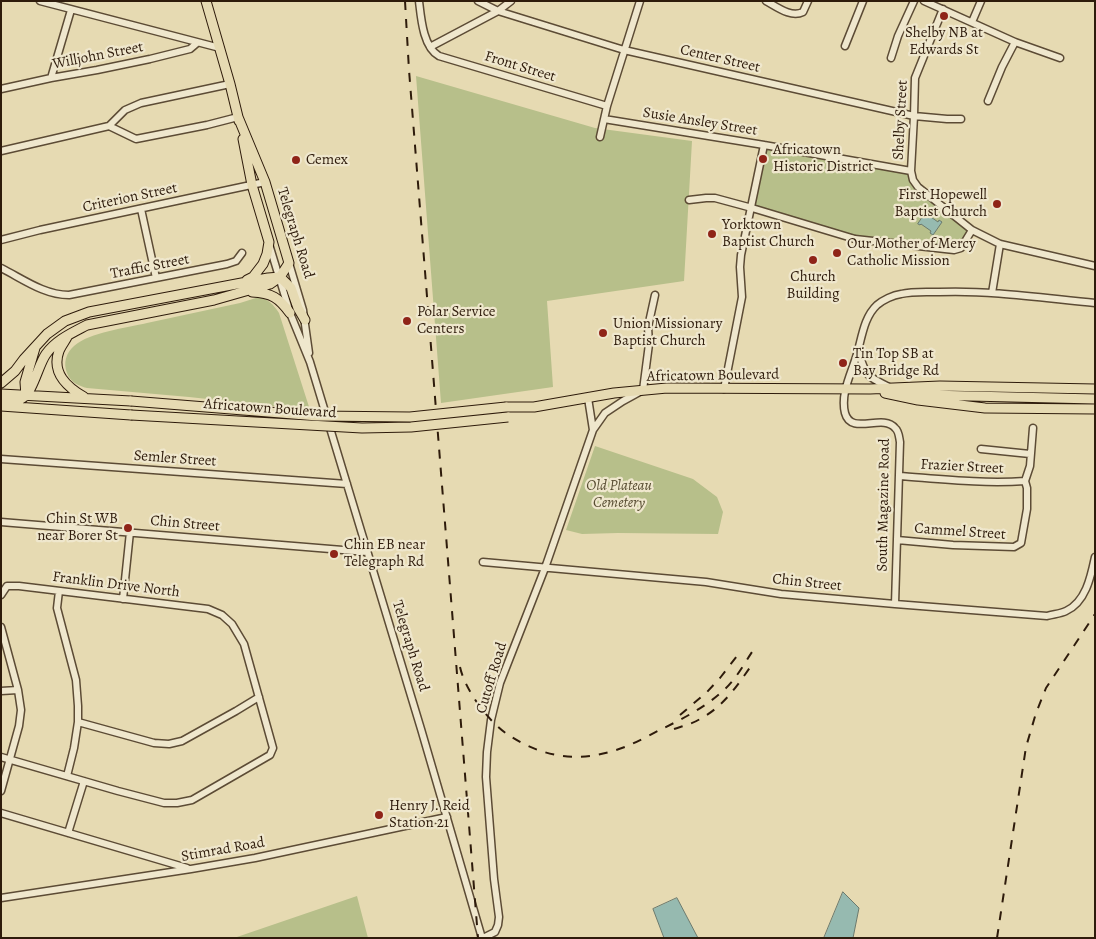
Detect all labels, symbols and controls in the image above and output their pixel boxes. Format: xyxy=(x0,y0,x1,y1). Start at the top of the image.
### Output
marker: Shelby NB at Edwards St xyxy=(938,10,950,22)
place label: Shelby NB at Edwards St xyxy=(905,24,983,59)
street label: Willjohn Street xyxy=(51,38,145,74)
street label: Center Street xyxy=(678,41,762,77)
street label: Front Street xyxy=(482,48,558,86)
street label: Shelby Street xyxy=(890,80,912,160)
street label: Susie Ansley Street xyxy=(641,104,759,140)
place label: Africatown Historic District xyxy=(773,141,873,176)
place label: Cemex xyxy=(306,151,348,169)
marker: Africatown Historic District xyxy=(757,153,769,165)
marker: Cemex xyxy=(290,154,302,166)
street label: Criterion Street xyxy=(81,179,179,217)
street label: Telegraph Road xyxy=(273,185,317,281)
place label: First Hopewell Baptist Church xyxy=(895,186,987,221)
marker: First Hopewell Baptist Church xyxy=(991,198,1003,210)
place label: Yorktown Baptist Church xyxy=(722,216,814,251)
marker: Yorktown Baptist Church xyxy=(706,228,718,240)
place label: Our Mother of Mercy Catholic Mission xyxy=(847,235,976,270)
marker: Our Mother of Mercy Catholic Mission xyxy=(831,247,843,259)
street label: Traffic Street xyxy=(109,251,191,283)
marker: Church Building xyxy=(807,254,819,266)
place label: Church Building xyxy=(787,268,839,303)
place label: Polar Service Centers xyxy=(417,303,496,338)
marker: Polar Service Centers xyxy=(401,315,413,327)
place label: Union Missionary Baptist Church xyxy=(613,315,722,350)
marker: Union Missionary Baptist Church xyxy=(597,327,609,339)
place label: Tin Top SB at Bay Bridge Rd xyxy=(853,345,939,380)
marker: Tin Top SB at Bay Bridge Rd xyxy=(837,357,849,369)
street label: Africatown Boulevard xyxy=(647,366,779,386)
street label: Africatown Boulevard xyxy=(203,395,337,423)
street label: South Magazine Road xyxy=(874,438,894,572)
street label: Semler Street xyxy=(133,447,217,471)
street label: Frazier Street xyxy=(920,456,1004,478)
park label: Old Plateau Cemetery xyxy=(586,477,652,512)
place label: Chin St WB near Borer St xyxy=(37,510,118,545)
street label: Chin Street xyxy=(149,512,221,536)
street label: Cammel Street xyxy=(914,520,1006,544)
marker: Chin St WB near Borer St xyxy=(122,522,134,534)
place label: Chin EB near Telegraph Rd xyxy=(344,536,425,571)
marker: Chin EB near Telegraph Rd xyxy=(328,548,340,560)
street label: Franklin Drive North xyxy=(51,568,181,602)
street label: Chin Street xyxy=(771,570,843,596)
street label: Telegraph Road xyxy=(388,598,432,694)
street label: Cutoff Road xyxy=(473,640,511,716)
place label: Henry J. Reid Station 21 xyxy=(389,797,470,832)
marker: Henry J. Reid Station 21 xyxy=(373,809,385,821)
street label: Stimrad Road xyxy=(180,834,266,866)

